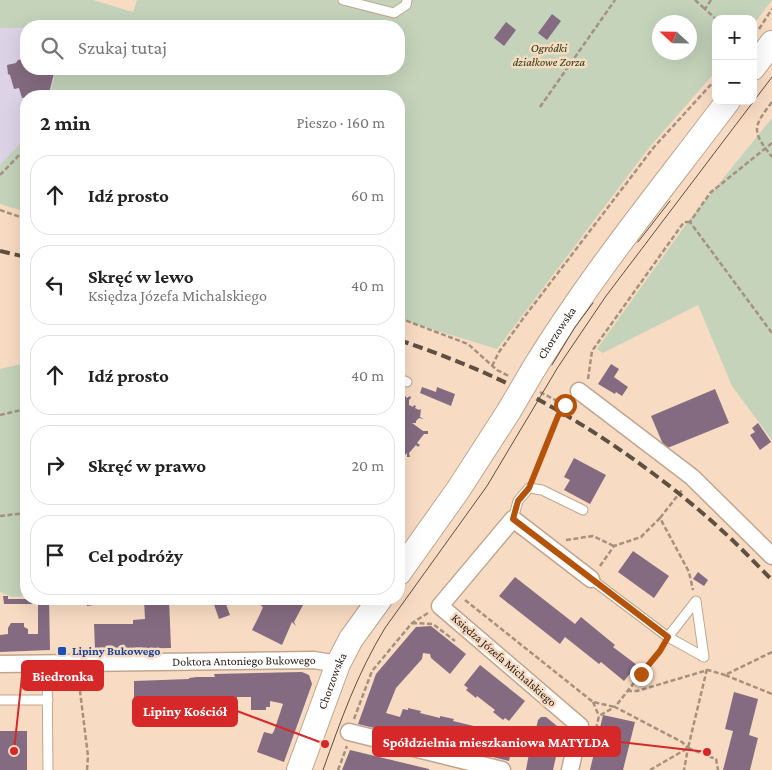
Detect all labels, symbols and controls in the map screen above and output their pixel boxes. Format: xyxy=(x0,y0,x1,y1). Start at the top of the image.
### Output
north arrow xyxy=(652,15,697,60)
map controls xyxy=(712,15,757,105)
button: + xyxy=(712,15,757,60)
search box xyxy=(20,20,405,75)
icon: search xyxy=(38,34,66,62)
text: Szukaj tutaj xyxy=(78,37,167,58)
park label: Ogródki działkowe Zorza xyxy=(513,41,586,69)
button: − xyxy=(712,60,757,105)
text: 2 min xyxy=(40,111,91,135)
text: Pieszo · 160 m xyxy=(297,114,385,131)
icon: ahead xyxy=(41,181,69,209)
text: Idź prosto xyxy=(88,185,169,206)
text: 60 m xyxy=(351,187,384,204)
text: Skręć w lewo xyxy=(88,266,194,287)
icon: left xyxy=(41,271,69,299)
text: 40 m xyxy=(351,277,384,294)
text: Księdza Józefa Michalskiego xyxy=(88,287,267,304)
street label: Chorzowska xyxy=(535,304,579,362)
icon: ahead xyxy=(41,361,69,389)
text: Idź prosto xyxy=(88,365,169,386)
text: 40 m xyxy=(351,367,384,384)
route start xyxy=(554,394,577,417)
icon: right xyxy=(41,451,69,479)
text: Skręć w prawo xyxy=(88,455,206,476)
text: 20 m xyxy=(351,457,384,474)
icon: arrive xyxy=(41,541,69,569)
text: Cel podróży xyxy=(88,545,183,566)
street label: Księdza Józefa Michalskiego xyxy=(449,611,559,709)
place label: Lipiny Bukowego xyxy=(72,644,161,658)
marker: Lipiny Bukowego xyxy=(56,645,68,657)
street label: Chorzowska xyxy=(315,650,350,711)
street label: Doktora Antoniego Bukowego xyxy=(172,653,316,669)
callout: Biedronka xyxy=(22,661,103,690)
route end xyxy=(630,663,653,686)
text: Biedronka xyxy=(32,668,94,684)
callout: Lipiny Kościół xyxy=(133,697,237,726)
text: Lipiny Kościół xyxy=(143,703,228,719)
callout: Spółdzielnia mieszkaniowa MATYLDA xyxy=(373,727,620,756)
text: Spółdzielnia mieszkaniowa MATYLDA xyxy=(383,734,610,750)

